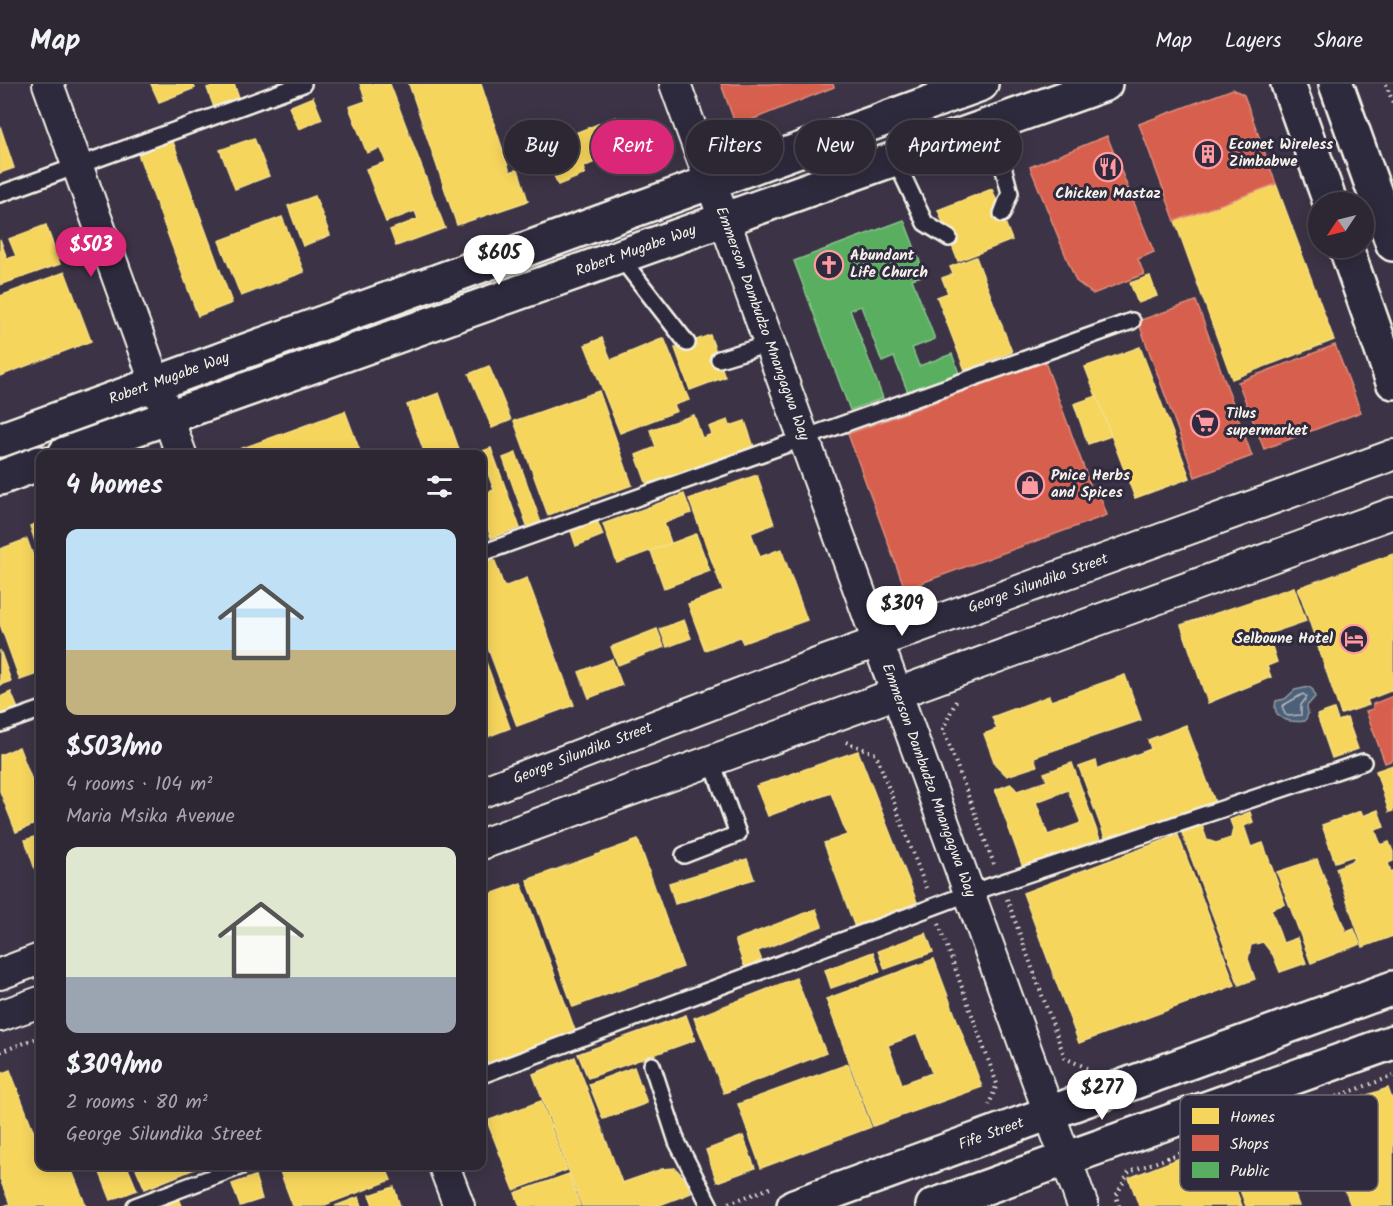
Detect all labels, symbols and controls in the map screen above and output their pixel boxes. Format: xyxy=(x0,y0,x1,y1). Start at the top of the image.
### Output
text: Map xyxy=(30,19,81,64)
text: Map xyxy=(1155,25,1192,58)
text: Layers xyxy=(1225,25,1281,58)
text: Share xyxy=(1314,25,1363,58)
chip: Buy xyxy=(504,120,579,174)
chip: Rent xyxy=(591,120,674,174)
chip: Filters xyxy=(686,120,783,174)
chip: New xyxy=(795,120,875,174)
chip: Apartment xyxy=(887,120,1022,174)
place label: Econet Wireless Zimbabwe xyxy=(1229,133,1333,174)
building icon: Econet Wireless Zimbabwe xyxy=(1192,138,1224,170)
restaurant icon: Chicken Mastaz xyxy=(1092,151,1124,183)
place label: Chicken Mastaz xyxy=(1055,182,1161,206)
north arrow xyxy=(1308,192,1374,258)
map controls xyxy=(1308,192,1374,258)
street label: Emmerson Dambudzo Mnangagwa Way xyxy=(709,203,816,445)
street label: Robert Mugabe Way xyxy=(572,218,701,283)
pin: $503 xyxy=(55,227,127,278)
text: $503 xyxy=(69,230,113,262)
pin: $605 xyxy=(463,235,535,286)
text: $605 xyxy=(477,238,521,270)
place label: Abundant Life Church xyxy=(850,244,928,285)
church icon: Abundant Life Church xyxy=(813,249,845,281)
street label: Robert Mugabe Way xyxy=(106,345,234,411)
place label: Tilus supermarket xyxy=(1226,402,1308,443)
supermarket icon: Tilus supermarket xyxy=(1189,407,1221,439)
place label: Pnice Herbs and Spices xyxy=(1051,464,1130,505)
text: 4 homes xyxy=(66,465,163,507)
shop icon: Pnice Herbs and Spices xyxy=(1014,469,1046,501)
icon: filters xyxy=(423,470,456,503)
street label: George Silundika Street xyxy=(965,547,1112,620)
icon: home xyxy=(207,568,315,676)
pin: $309 xyxy=(866,586,938,637)
text: $309 xyxy=(880,589,924,621)
hotel icon: Selboune Hotel xyxy=(1338,623,1370,655)
place label: Selboune Hotel xyxy=(1235,627,1333,651)
street label: Emmerson Dambudzo Mnangagwa Way xyxy=(875,660,982,902)
street label: George Silundika Street xyxy=(510,716,656,791)
text: $503/mo xyxy=(66,727,163,769)
text: 4 rooms · 104 m² xyxy=(66,769,212,801)
text: Maria Msika Avenue xyxy=(66,801,235,833)
icon: home xyxy=(207,886,315,994)
text: $309/mo xyxy=(66,1045,163,1087)
pin: $277 xyxy=(1066,1070,1138,1121)
text: $277 xyxy=(1081,1073,1123,1105)
text: 2 rooms · 80 m² xyxy=(66,1087,208,1119)
legend xyxy=(1180,1095,1378,1191)
text: Homes xyxy=(1230,1105,1275,1130)
street label: Fife Street xyxy=(955,1111,1028,1157)
text: George Silundika Street xyxy=(66,1119,262,1151)
text: Shops xyxy=(1230,1132,1269,1157)
text: Public xyxy=(1230,1159,1270,1184)

